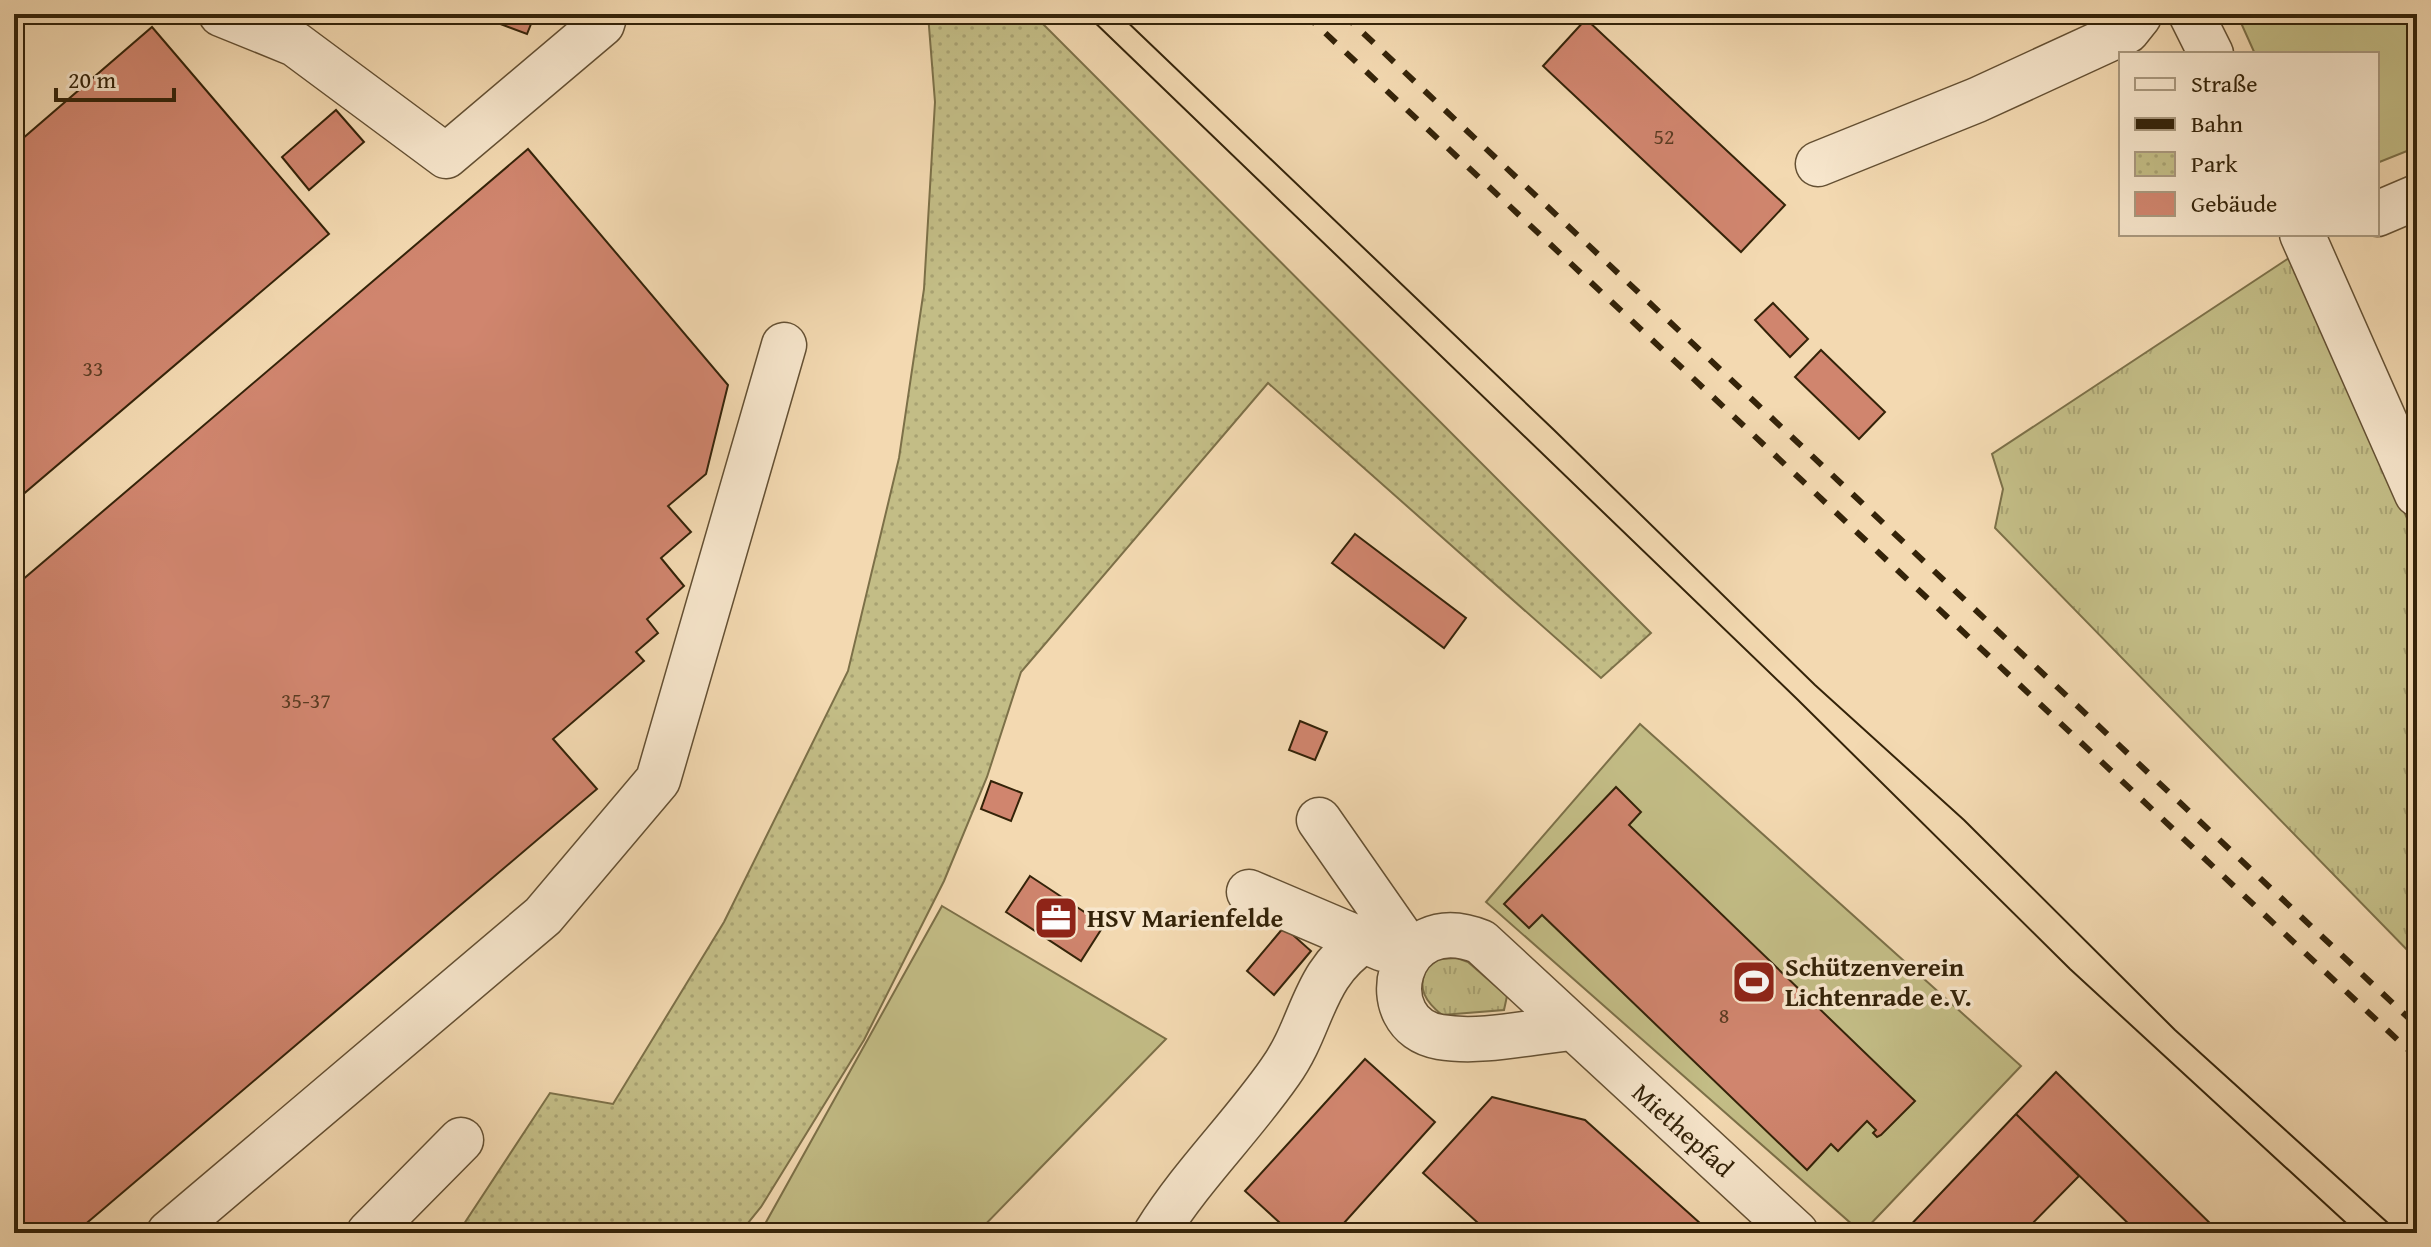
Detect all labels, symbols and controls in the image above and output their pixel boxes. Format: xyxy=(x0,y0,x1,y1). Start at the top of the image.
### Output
scale bar xyxy=(56,52,174,102)
legend xyxy=(2119,52,2379,236)
text: 20 m xyxy=(68,62,116,97)
text: Straße xyxy=(2191,66,2258,101)
text: Bahn xyxy=(2191,106,2243,141)
house number: 52 xyxy=(1653,120,1675,152)
text: Park xyxy=(2191,146,2238,181)
text: Gebäude xyxy=(2191,186,2277,221)
house number: 33 xyxy=(82,352,104,384)
house number: 35-37 xyxy=(281,684,331,716)
office icon: HSV Marienfelde xyxy=(1032,894,1080,942)
place label: HSV Marienfelde xyxy=(1087,898,1283,937)
place label: Schützenverein Lichtenrade e.V. xyxy=(1785,947,1972,1016)
sports icon: Schützenverein Lichtenrade e.V. xyxy=(1730,958,1778,1006)
house number: 8 xyxy=(1719,999,1729,1031)
street label: Miethepfad xyxy=(1624,1073,1743,1186)

